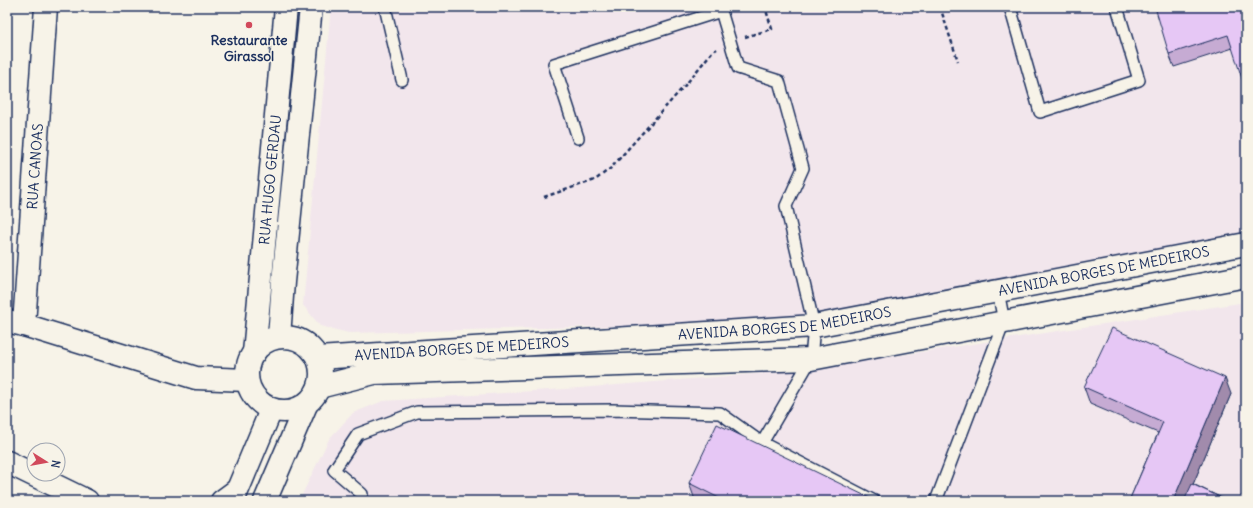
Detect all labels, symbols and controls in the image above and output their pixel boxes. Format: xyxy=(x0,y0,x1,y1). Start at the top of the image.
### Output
marker: Restaurante Girassol xyxy=(244,20,254,30)
place label: Restaurante Girassol xyxy=(211,31,288,65)
street label: RUA HUGO GERDAU xyxy=(255,114,285,246)
street label: RUA CANOAS xyxy=(23,122,47,210)
street label: AVENIDA BORGES DE MEDEIROS xyxy=(997,242,1211,300)
street label: AVENIDA BORGES DE MEDEIROS xyxy=(677,303,893,344)
street label: AVENIDA BORGES DE MEDEIROS xyxy=(354,333,570,365)
north arrow xyxy=(26,442,66,482)
text: N xyxy=(48,459,63,469)

